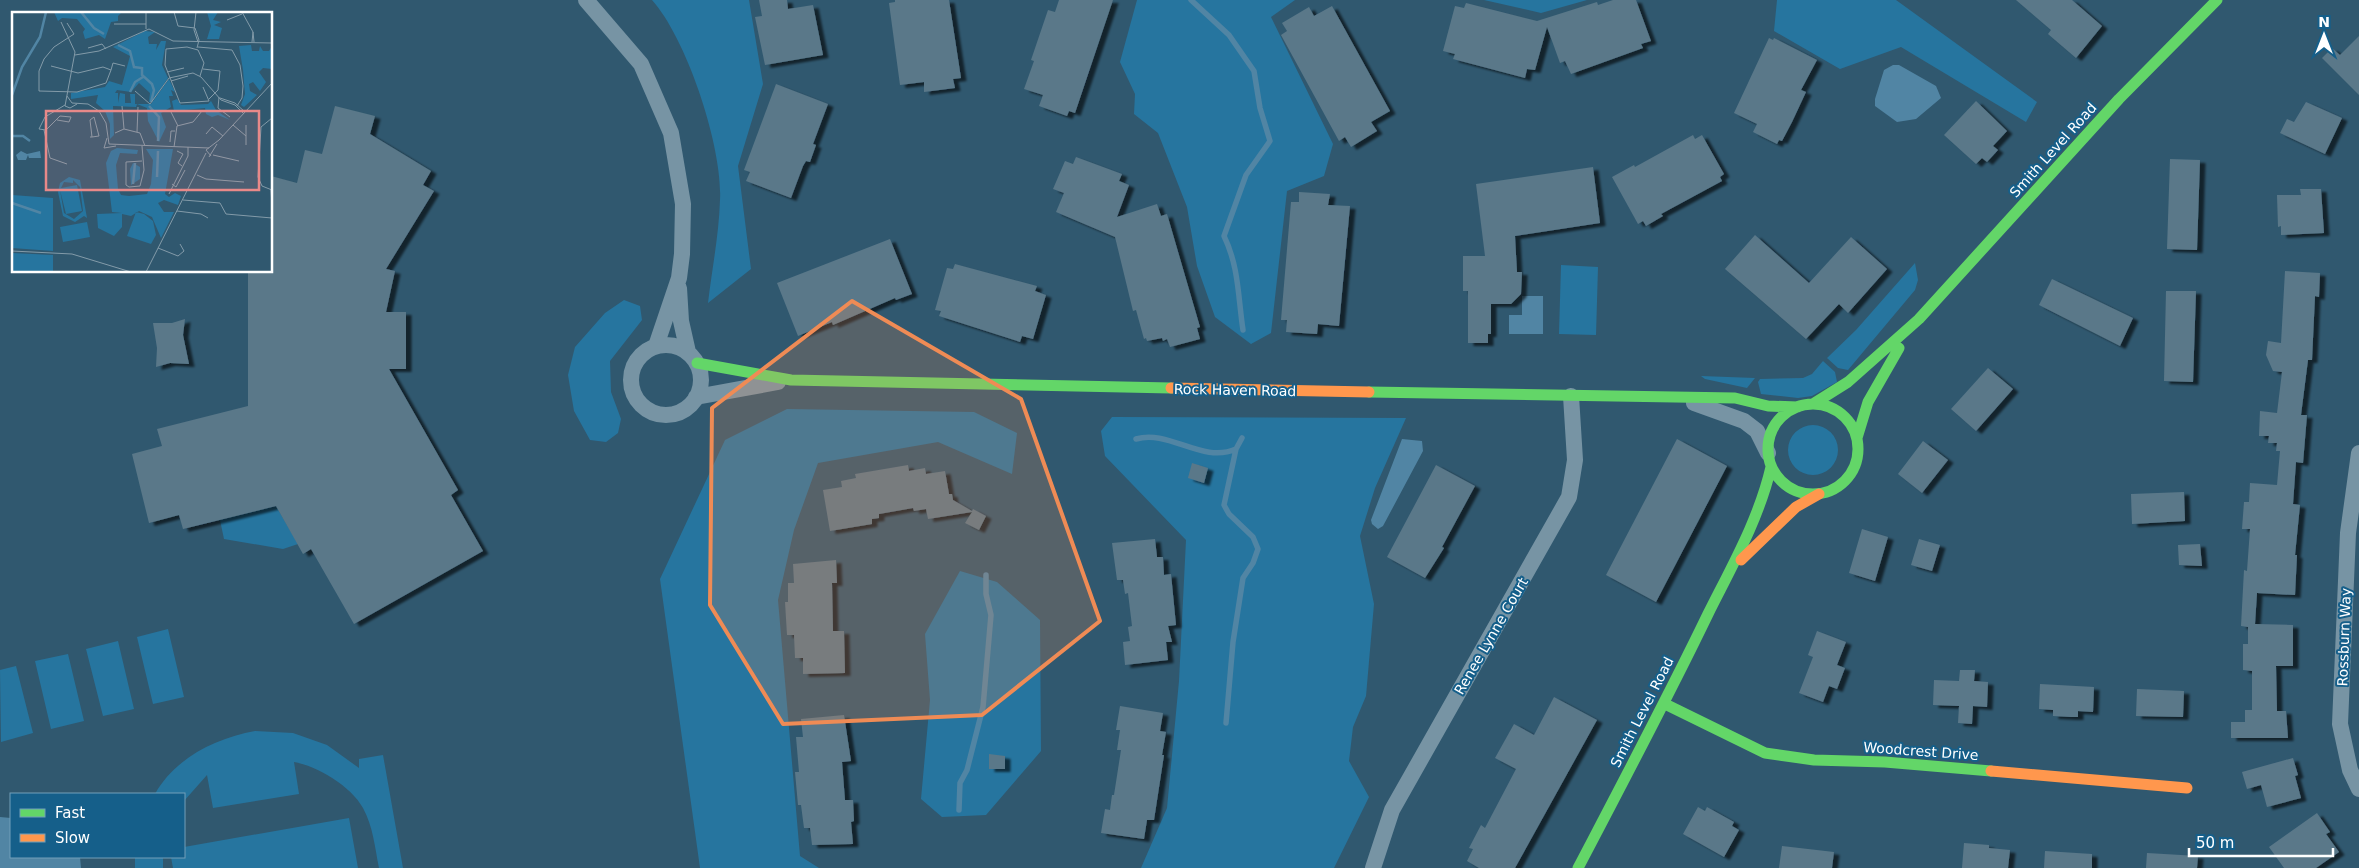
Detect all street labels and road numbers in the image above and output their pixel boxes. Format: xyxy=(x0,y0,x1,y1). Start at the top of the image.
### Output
street label: Smith Level Road xyxy=(2006,99,2100,201)
street label: Rock Haven Road xyxy=(1174,381,1296,399)
street label: Renee Lynne Court xyxy=(1451,574,1531,697)
street label: Rossburn Way xyxy=(2334,587,2354,687)
street label: Smith Level Road xyxy=(1607,654,1677,770)
street label: Woodcrest Drive xyxy=(1863,739,1979,763)

